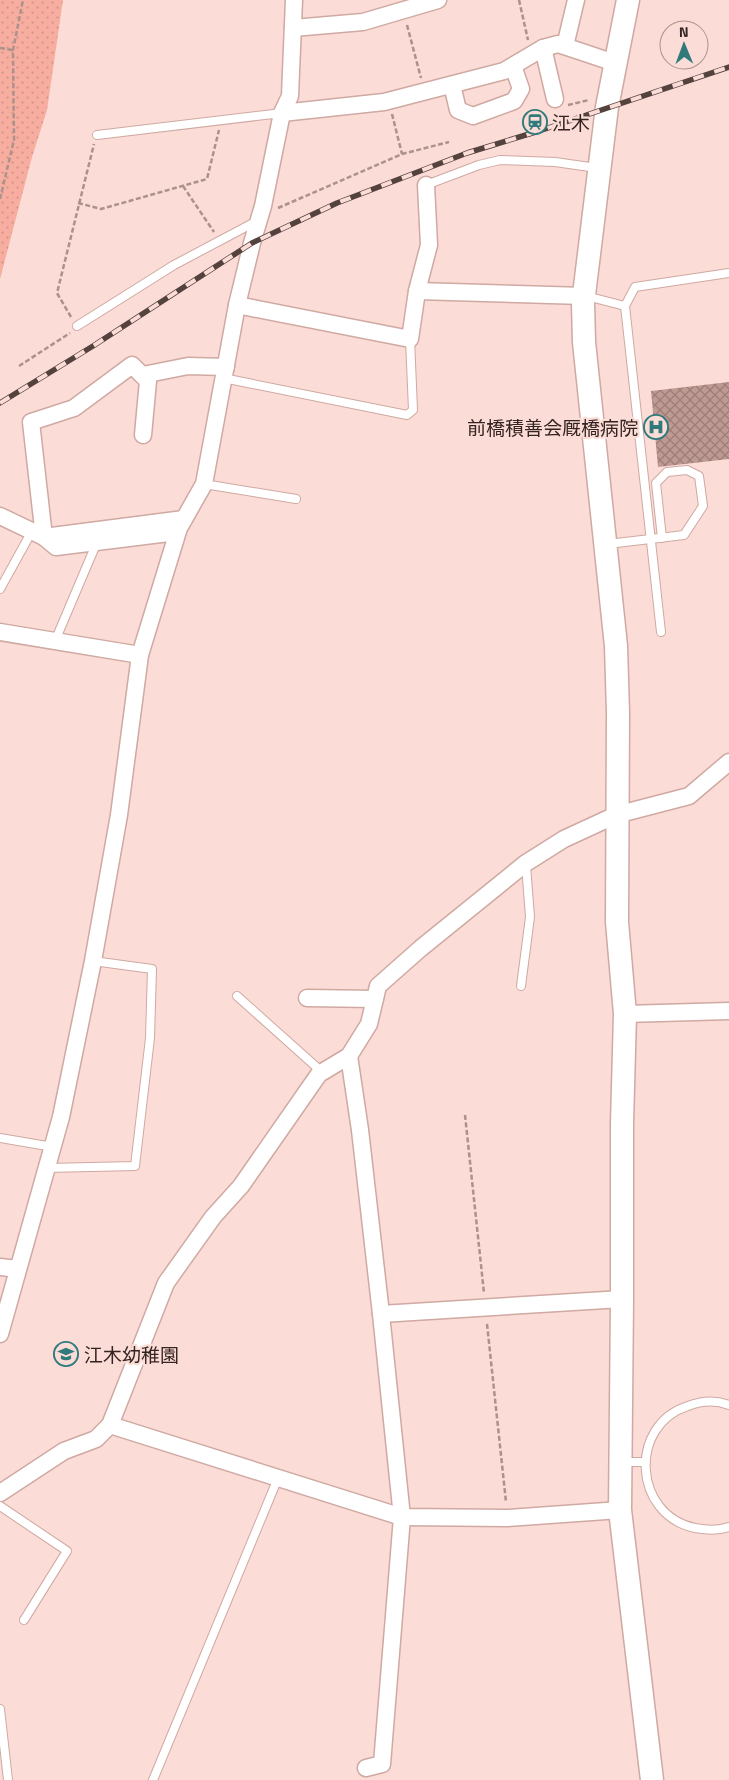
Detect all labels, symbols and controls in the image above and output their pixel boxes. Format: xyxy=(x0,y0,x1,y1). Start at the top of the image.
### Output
north arrow xyxy=(659,20,709,70)
text: N xyxy=(679,21,689,42)
place label: 江木 xyxy=(552,108,590,137)
station icon: 江木 xyxy=(522,109,548,135)
place label: 前橋積善会厩橋病院 xyxy=(467,413,638,442)
hospital icon: 前橋積善会厩橋病院 xyxy=(643,414,669,440)
place label: 江木幼稚園 xyxy=(84,1340,179,1369)
school or university icon: 江木幼稚園 xyxy=(53,1341,79,1367)

